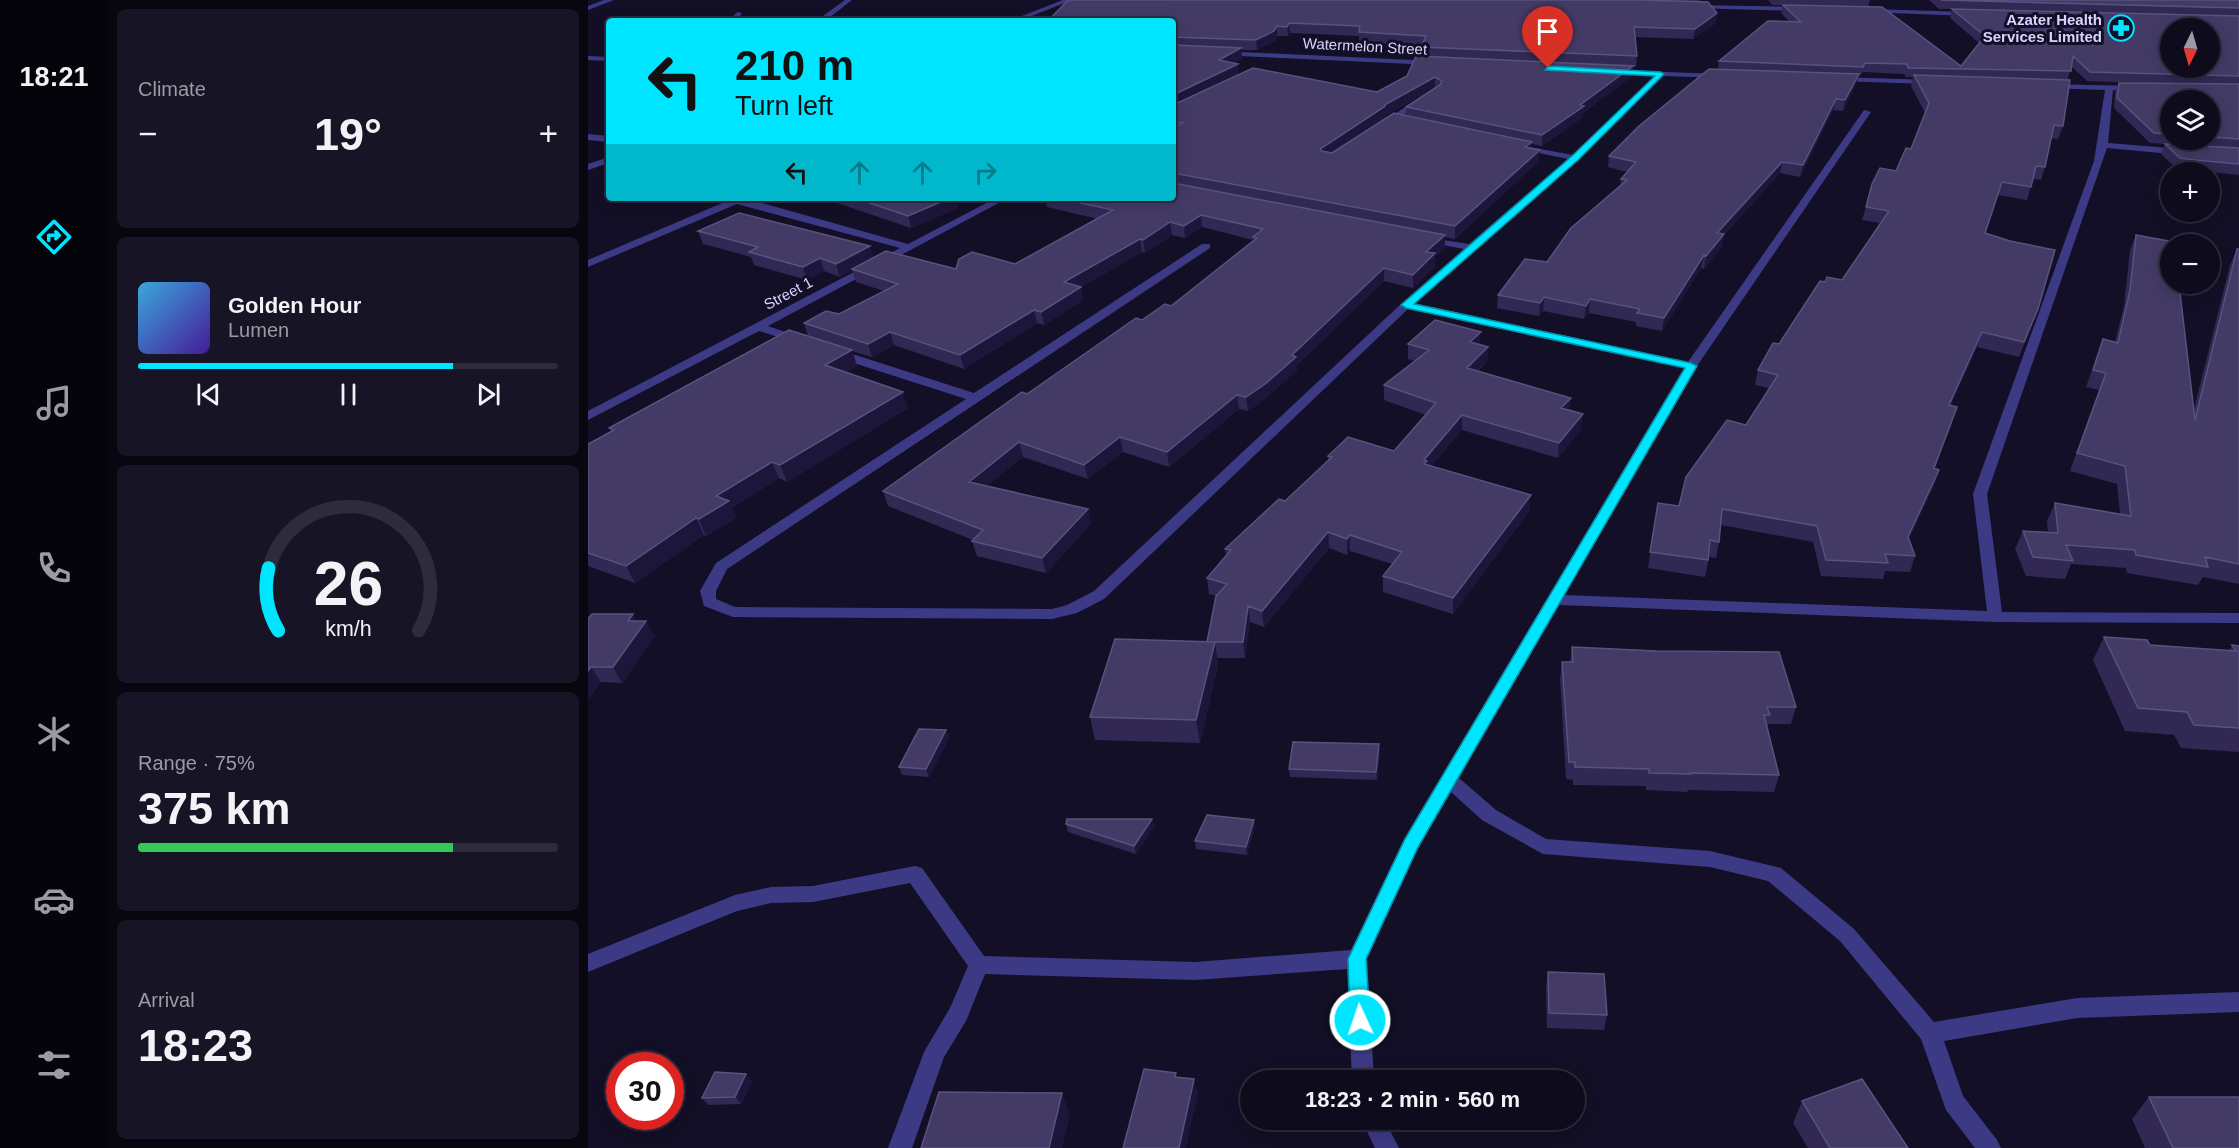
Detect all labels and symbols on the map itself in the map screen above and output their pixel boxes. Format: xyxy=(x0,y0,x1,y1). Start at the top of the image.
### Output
pin xyxy=(1522,6,1573,68)
place label: Azater Health Services Limited xyxy=(1983,11,2102,45)
pharmacy icon: Azater Health Services Limited xyxy=(2106,13,2136,43)
north arrow xyxy=(2160,18,2220,78)
street label: Watermelon Street xyxy=(1302,34,1428,58)
street label: Street 1 xyxy=(761,273,815,313)
position arrow xyxy=(1328,988,1392,1052)
speed limit sign: 30 xyxy=(606,1052,684,1130)

